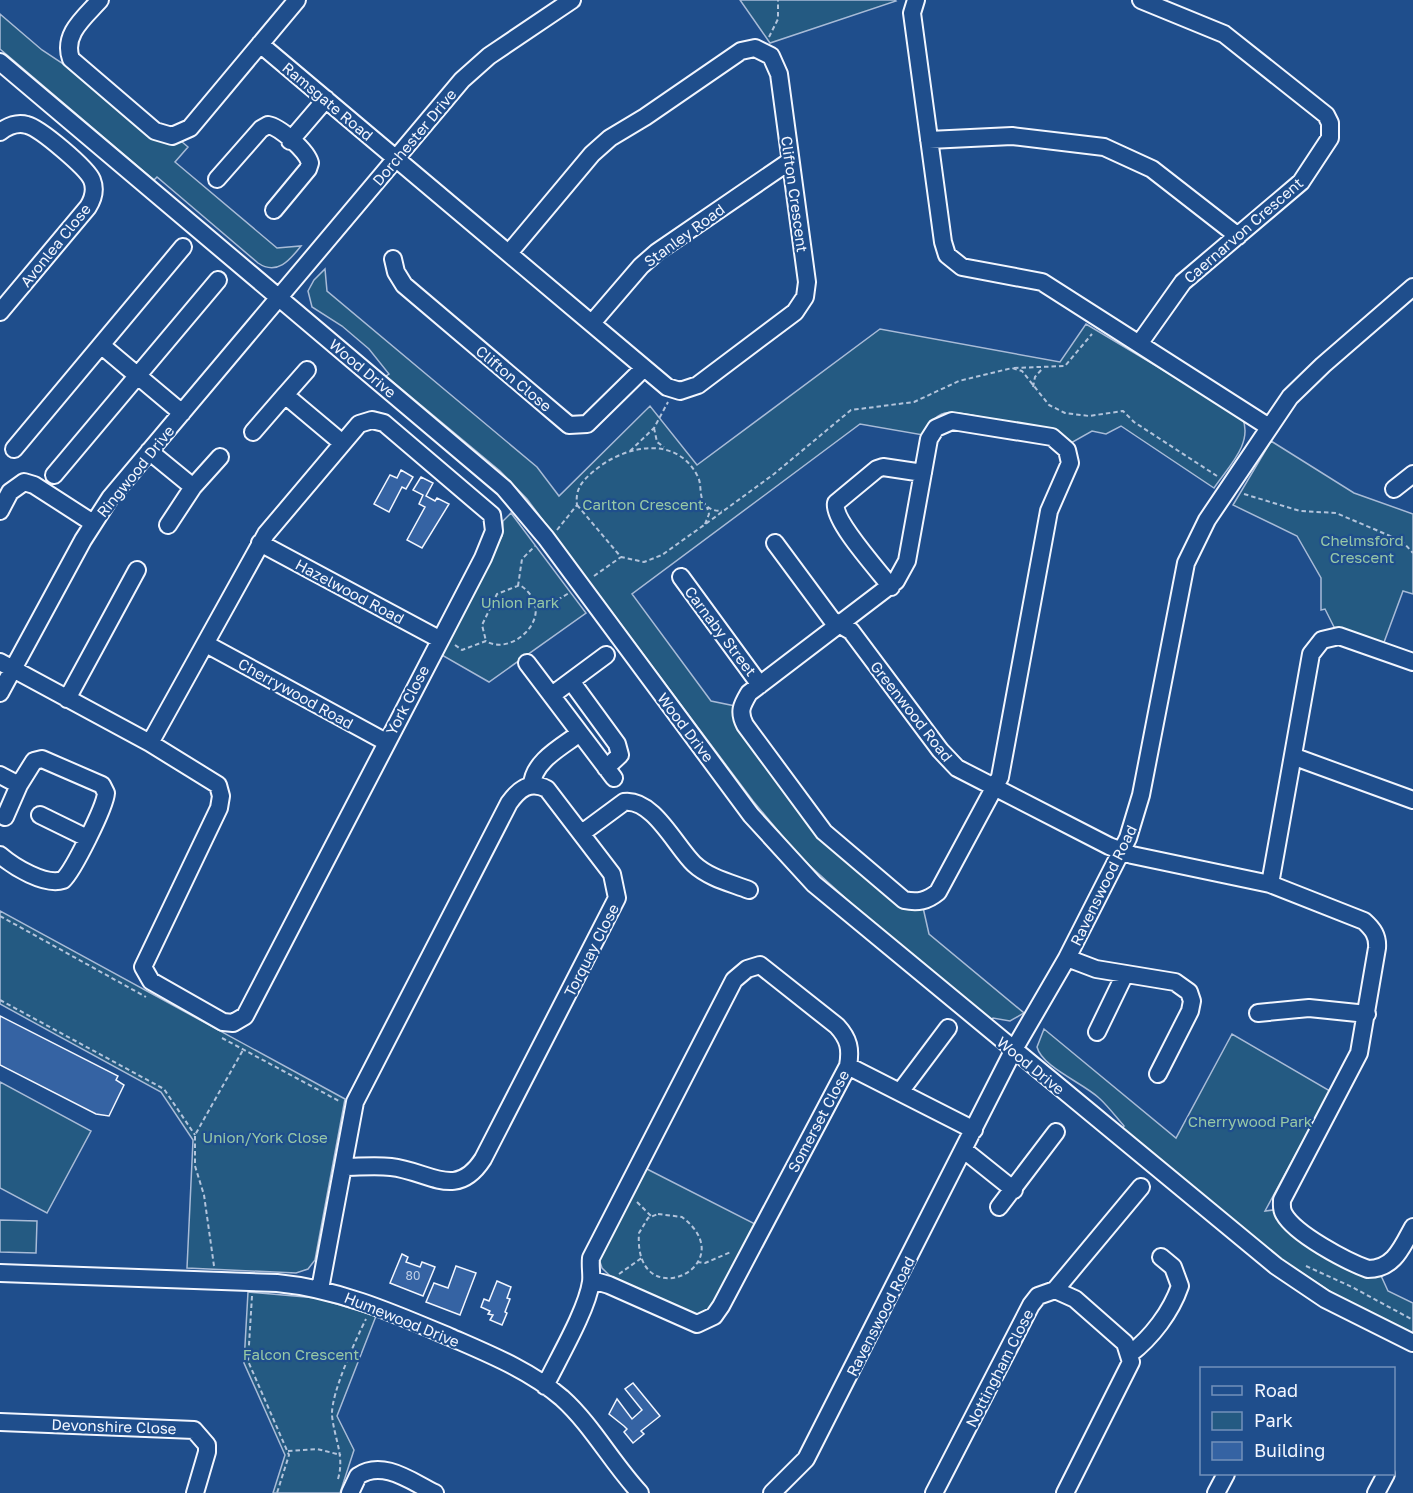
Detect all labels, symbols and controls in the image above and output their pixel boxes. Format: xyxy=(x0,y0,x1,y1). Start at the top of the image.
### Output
street label: Ramsgate Road xyxy=(279,58,377,144)
street label: Dorchester Drive xyxy=(368,85,460,189)
street label: Clifton Crescent xyxy=(778,135,812,253)
street label: Caernarvon Crescent xyxy=(1180,173,1306,287)
street label: Avonlea Close xyxy=(16,200,94,290)
street label: Stanley Road xyxy=(640,200,728,270)
street label: Wood Drive xyxy=(326,335,400,401)
street label: Clifton Close xyxy=(473,341,556,415)
street label: Ringwood Drive xyxy=(93,421,178,521)
park label: Carlton Crescent xyxy=(582,495,704,513)
park label: Chelmsford Crescent xyxy=(1320,531,1404,566)
street label: Hazelwood Road xyxy=(293,555,407,627)
street label: Carnaby Street xyxy=(681,583,761,679)
park label: Union Park xyxy=(481,593,560,611)
street label: Cherrywood Road xyxy=(235,654,357,732)
street label: Greenwood Road xyxy=(867,657,957,765)
street label: York Close xyxy=(382,662,432,738)
street label: Wood Drive xyxy=(654,689,718,765)
street label: Ravenswood Road xyxy=(1066,822,1140,948)
street label: Torquay Close xyxy=(560,900,622,999)
street label: Wood Drive xyxy=(993,1032,1069,1098)
street label: Somerset Close xyxy=(783,1066,853,1175)
park label: Cherrywood Park xyxy=(1188,1112,1313,1130)
park label: Union/York Close xyxy=(202,1128,328,1146)
street label: Ravenswood Road xyxy=(842,1253,918,1379)
house number: 80 xyxy=(406,1268,420,1283)
street label: Humewood Drive xyxy=(342,1288,462,1350)
street label: Nottingham Close xyxy=(961,1306,1037,1430)
park label: Falcon Crescent xyxy=(243,1345,359,1363)
legend xyxy=(1200,1367,1395,1475)
text: Road xyxy=(1254,1379,1298,1401)
text: Park xyxy=(1254,1409,1293,1431)
street label: Devonshire Close xyxy=(51,1415,177,1437)
text: Building xyxy=(1254,1439,1325,1461)

